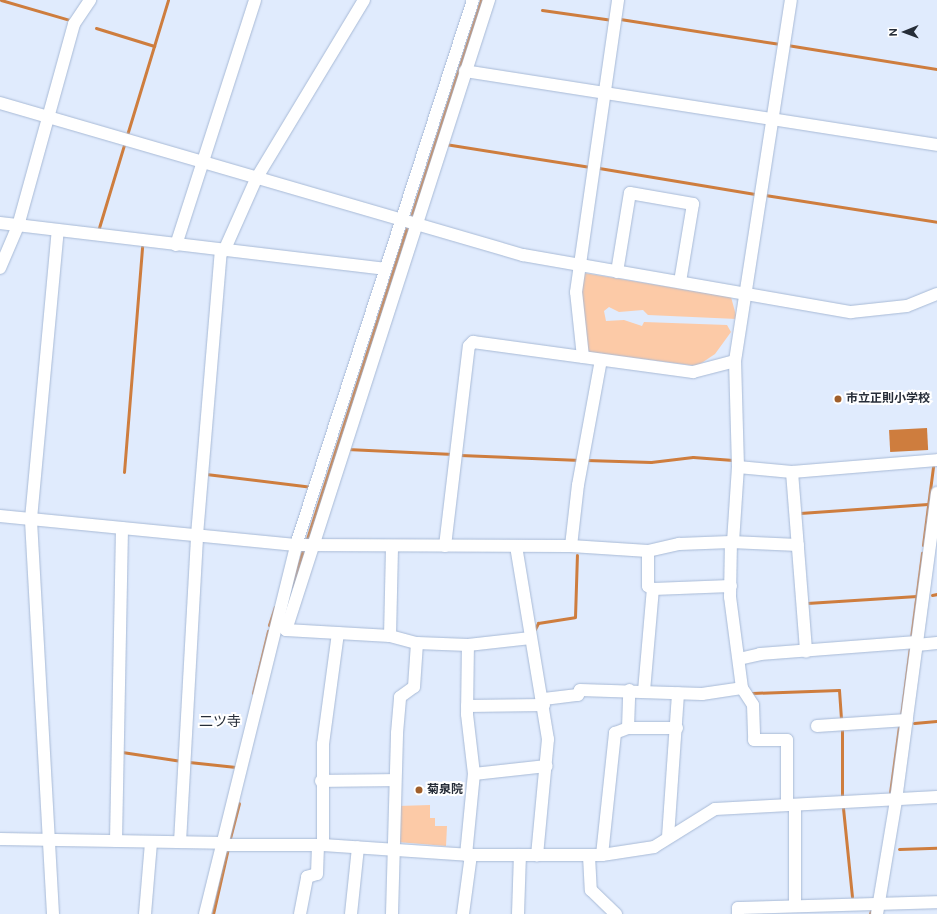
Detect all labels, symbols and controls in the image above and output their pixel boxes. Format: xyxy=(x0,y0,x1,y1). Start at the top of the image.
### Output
north arrow xyxy=(885,12,925,52)
text: N xyxy=(886,28,900,36)
place label: 市立正則小学校 xyxy=(846,392,930,406)
marker: 市立正則小学校 xyxy=(833,394,843,404)
district label: 二ツ寺 xyxy=(199,713,241,729)
place label: 菊泉院 xyxy=(427,783,463,797)
marker: 菊泉院 xyxy=(414,785,424,795)

